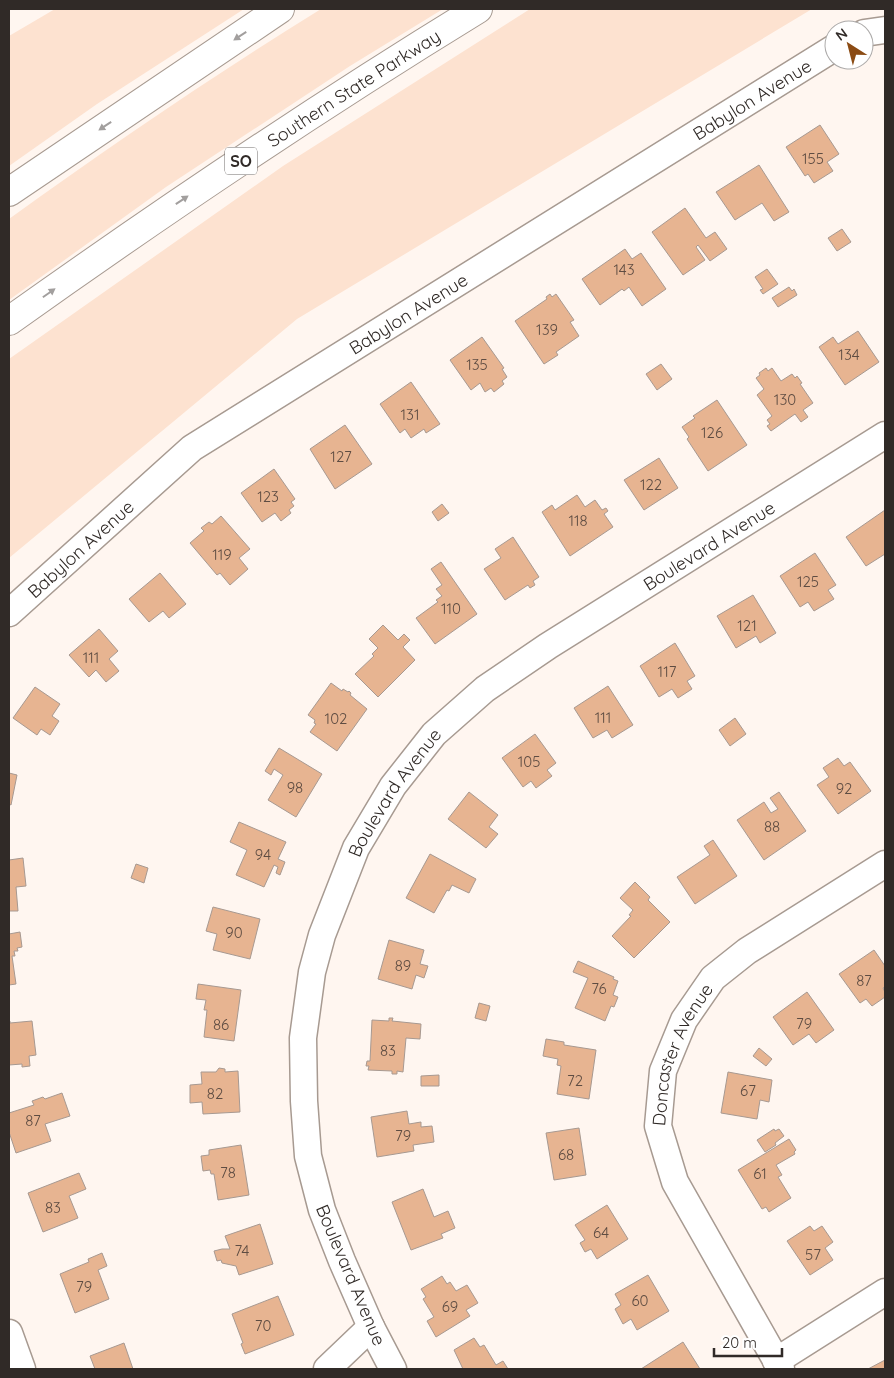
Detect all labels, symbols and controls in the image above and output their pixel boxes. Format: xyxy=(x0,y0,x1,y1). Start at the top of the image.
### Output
north arrow xyxy=(824,20,874,70)
street label: Southern State Parkway xyxy=(263,24,444,152)
text: N xyxy=(832,24,851,45)
one-way arrow xyxy=(233,31,247,40)
street label: Babylon Avenue xyxy=(688,54,815,145)
one-way arrow xyxy=(98,121,112,131)
road number: SO xyxy=(225,148,257,175)
house number: 155 xyxy=(802,149,824,168)
one-way arrow xyxy=(176,195,189,205)
house number: 143 xyxy=(613,260,635,279)
street label: Babylon Avenue xyxy=(344,268,472,359)
one-way arrow xyxy=(42,288,55,298)
house number: 139 xyxy=(536,320,558,339)
house number: 134 xyxy=(838,345,860,364)
house number: 135 xyxy=(466,355,488,374)
house number: 130 xyxy=(774,390,796,409)
house number: 131 xyxy=(401,405,419,424)
house number: 126 xyxy=(701,423,723,442)
house number: 127 xyxy=(330,447,352,466)
house number: 122 xyxy=(640,475,662,494)
house number: 123 xyxy=(257,487,279,506)
street label: Babylon Avenue xyxy=(22,495,138,603)
street label: Boulevard Avenue xyxy=(639,495,779,595)
house number: 118 xyxy=(568,511,588,530)
house number: 119 xyxy=(212,545,232,564)
house number: 125 xyxy=(797,572,819,591)
house number: 110 xyxy=(441,599,461,618)
house number: 121 xyxy=(737,616,757,635)
house number: 111 xyxy=(83,648,99,667)
house number: 117 xyxy=(658,662,677,681)
house number: 111 xyxy=(595,708,611,727)
house number: 102 xyxy=(325,709,347,728)
street label: Boulevard Avenue xyxy=(342,723,446,860)
house number: 105 xyxy=(518,752,540,771)
house number: 98 xyxy=(287,778,303,797)
house number: 92 xyxy=(836,779,852,798)
house number: 88 xyxy=(764,817,780,836)
house number: 94 xyxy=(255,845,271,864)
house number: 90 xyxy=(225,923,243,942)
house number: 89 xyxy=(395,956,411,975)
house number: 87 xyxy=(856,971,872,990)
street label: Doncaster Avenue xyxy=(647,978,718,1127)
house number: 76 xyxy=(591,979,607,998)
house number: 79 xyxy=(796,1014,812,1033)
house number: 86 xyxy=(213,1015,229,1034)
house number: 83 xyxy=(380,1041,396,1060)
house number: 72 xyxy=(567,1071,583,1090)
house number: 67 xyxy=(740,1081,756,1100)
house number: 82 xyxy=(207,1084,223,1103)
house number: 87 xyxy=(25,1111,41,1130)
house number: 79 xyxy=(395,1126,411,1145)
house number: 68 xyxy=(558,1145,574,1164)
house number: 78 xyxy=(220,1163,236,1182)
house number: 61 xyxy=(753,1164,767,1183)
house number: 83 xyxy=(45,1198,61,1217)
street label: Boulevard Avenue xyxy=(311,1201,391,1349)
house number: 64 xyxy=(593,1223,609,1242)
house number: 74 xyxy=(234,1241,250,1260)
house number: 57 xyxy=(805,1245,821,1264)
house number: 79 xyxy=(76,1277,92,1296)
house number: 60 xyxy=(632,1291,649,1310)
house number: 69 xyxy=(442,1297,458,1316)
house number: 70 xyxy=(255,1316,271,1335)
scale bar xyxy=(714,1326,782,1358)
text: 20 m xyxy=(722,1333,757,1352)

